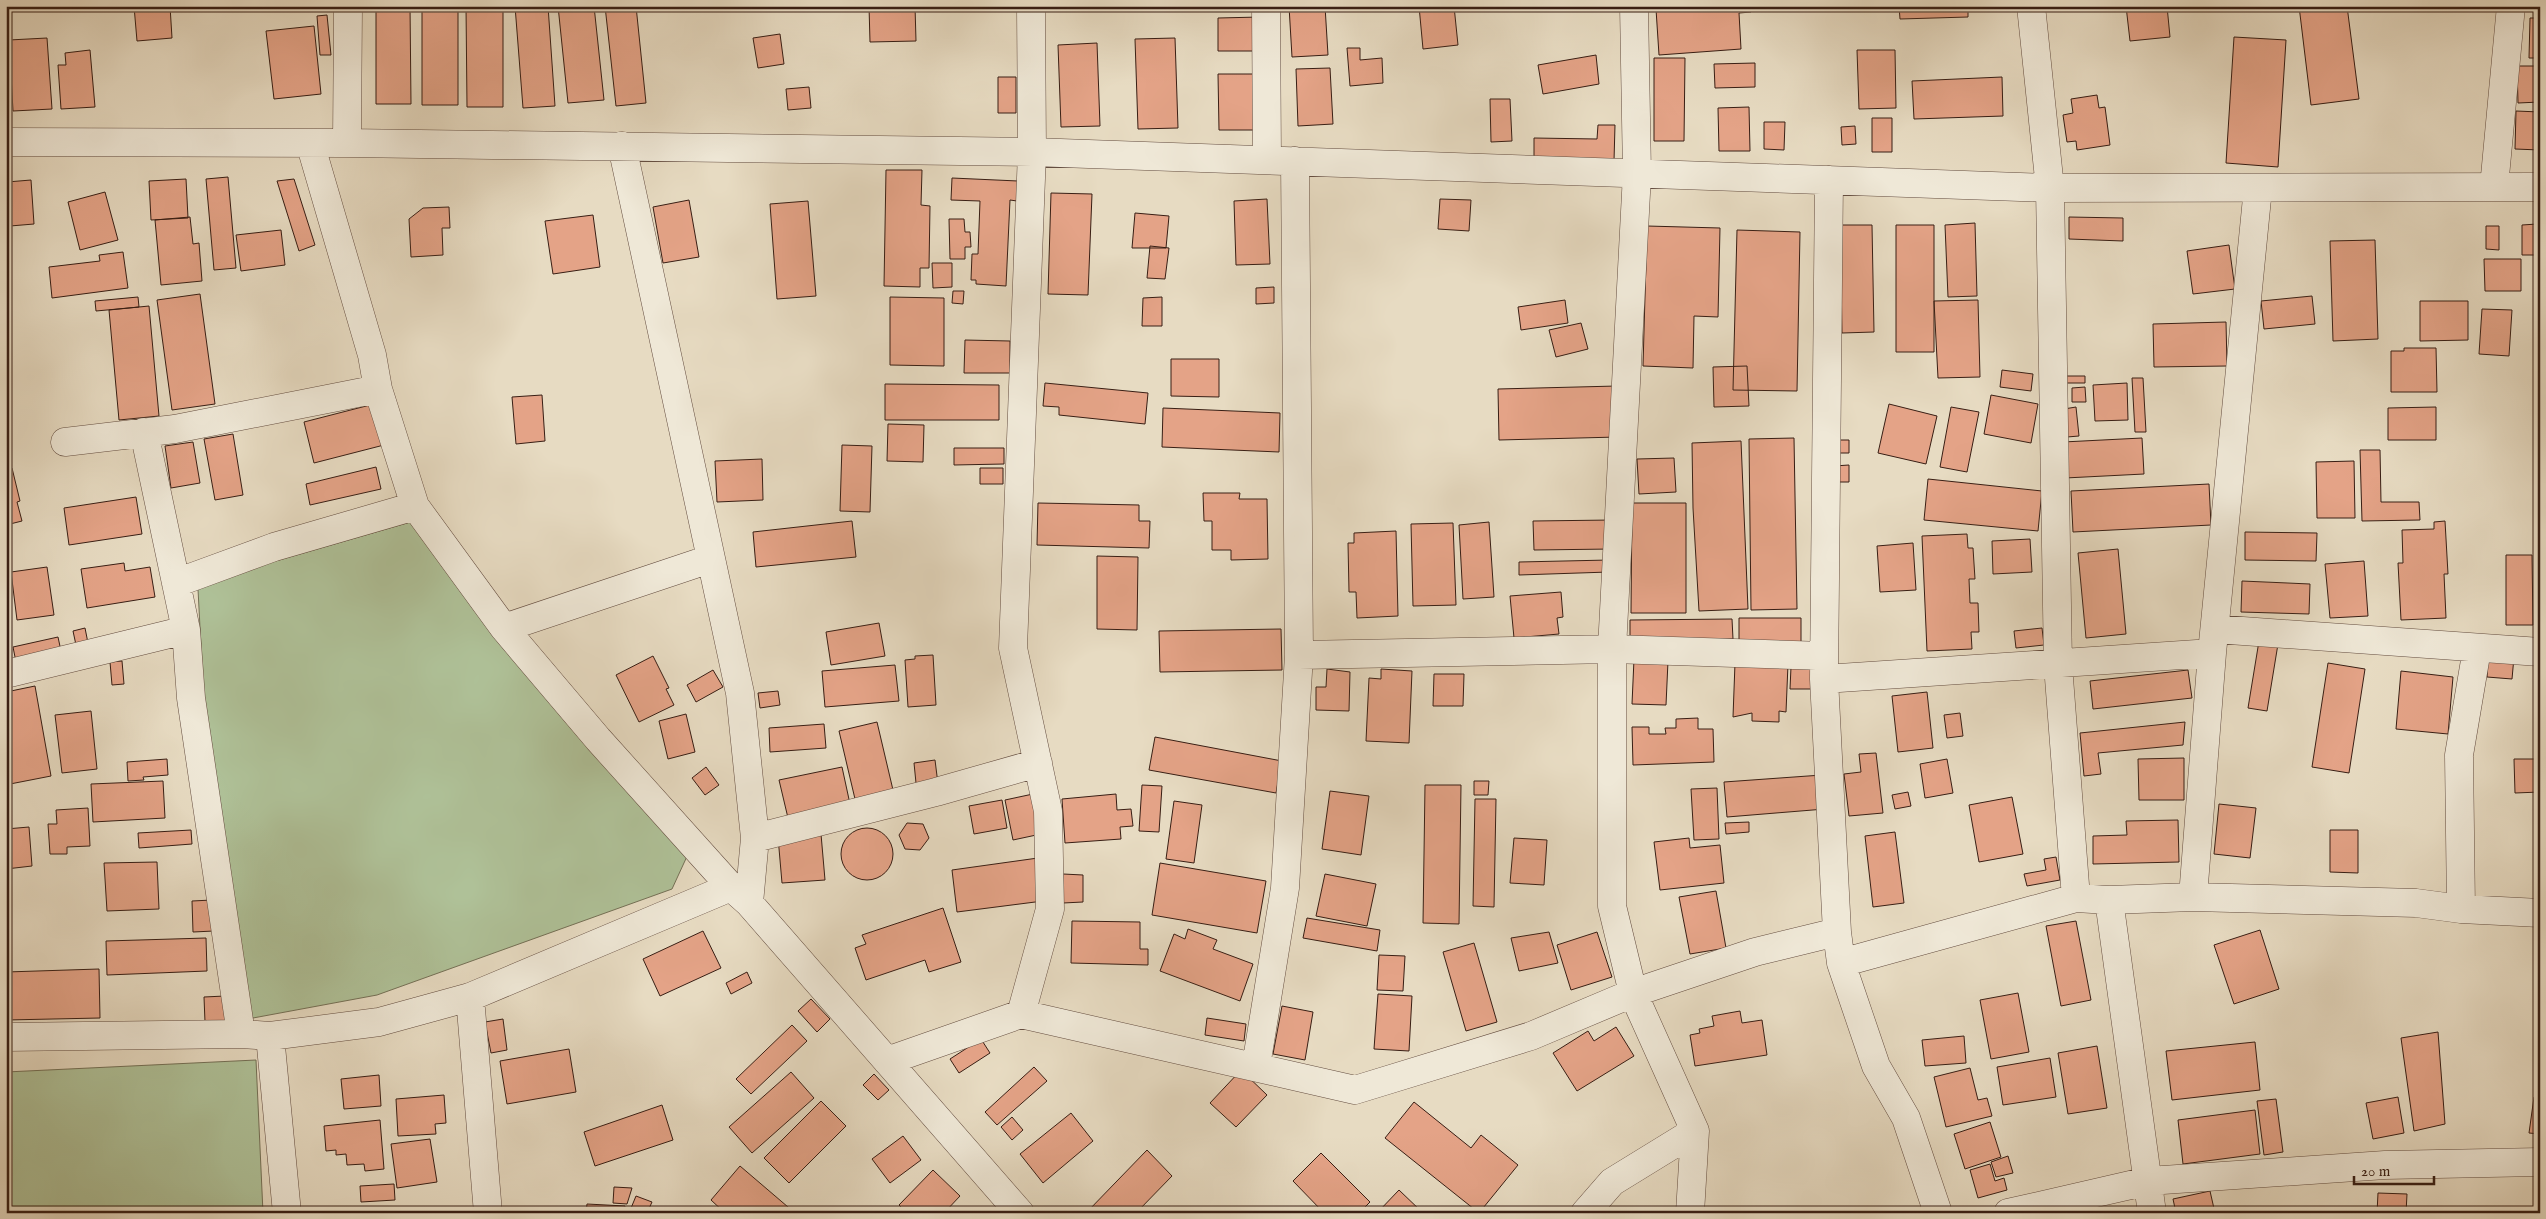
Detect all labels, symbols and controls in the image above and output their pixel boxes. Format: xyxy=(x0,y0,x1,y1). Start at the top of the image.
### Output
scale bar xyxy=(2354,1154,2434,1186)
text: 20 m xyxy=(2361,1162,2391,1181)

